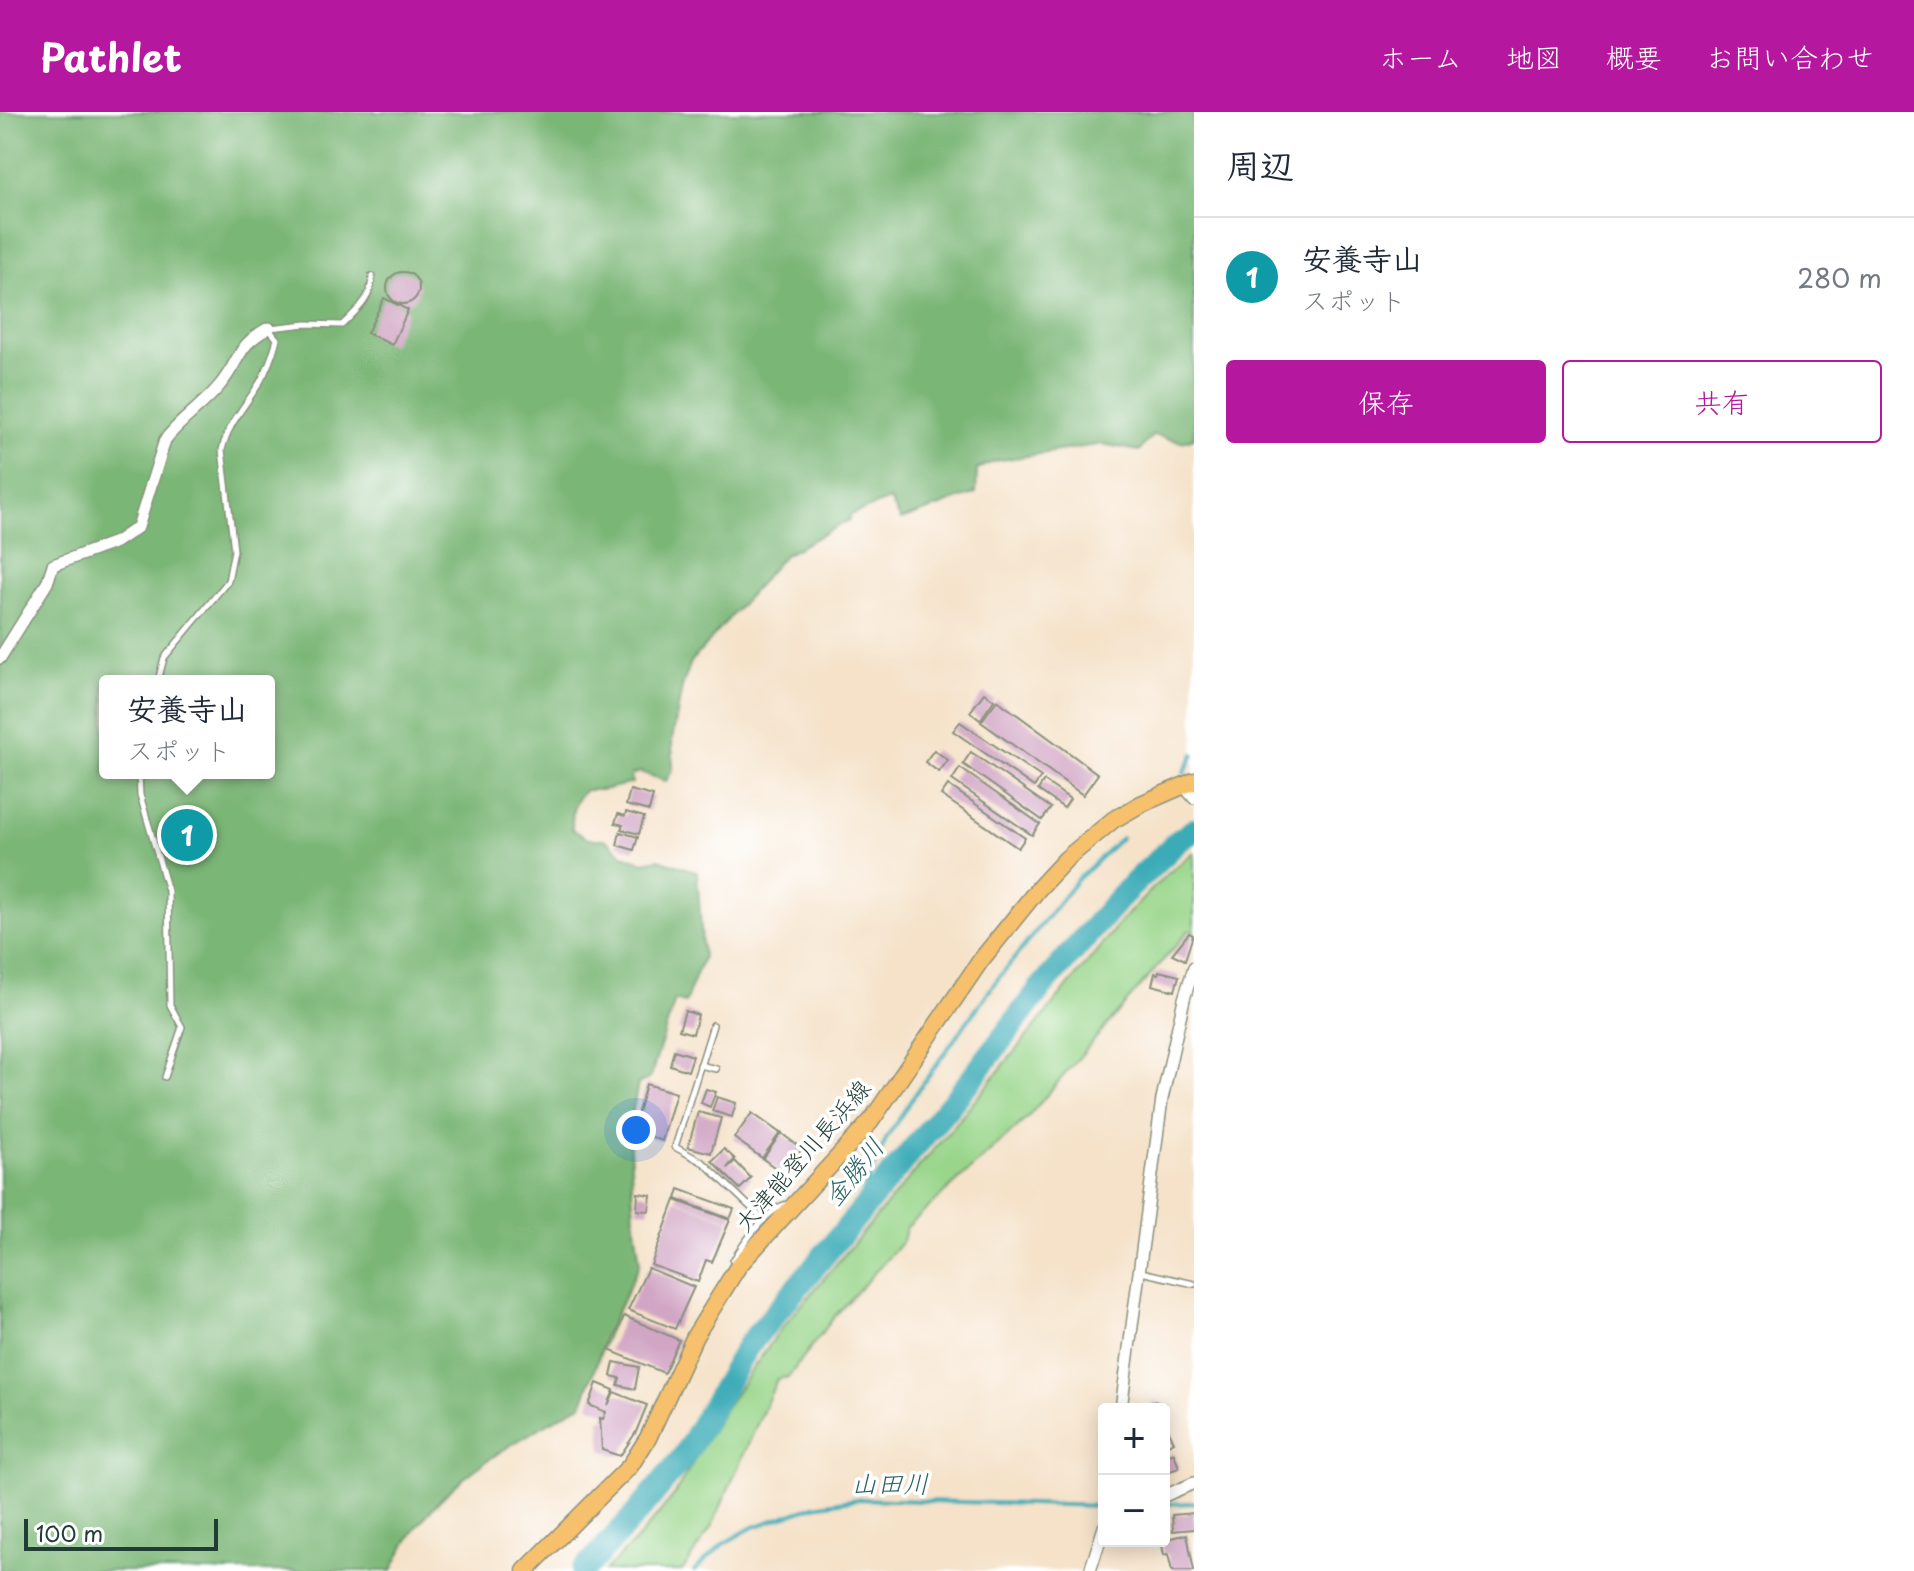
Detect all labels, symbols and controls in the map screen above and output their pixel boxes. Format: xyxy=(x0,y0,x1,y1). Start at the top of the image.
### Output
text: Pathlet xyxy=(40,28,182,85)
text: ホーム xyxy=(1379,35,1462,78)
text: 地図 xyxy=(1506,35,1562,78)
text: 概要 xyxy=(1606,35,1662,78)
text: お問い合わせ xyxy=(1706,35,1874,78)
text: 周辺 xyxy=(1226,138,1294,190)
text: 安養寺山 xyxy=(1302,235,1422,280)
text: 1 xyxy=(1246,258,1258,297)
text: 280 m xyxy=(1797,258,1882,297)
text: スポット xyxy=(1302,280,1406,319)
button: 保存 xyxy=(1226,360,1546,443)
button: 共有 xyxy=(1562,360,1882,443)
popup xyxy=(99,675,275,779)
text: 安養寺山 xyxy=(127,685,247,730)
text: スポット xyxy=(127,730,231,769)
pin: 1 xyxy=(161,805,213,865)
street label: 大津能登川長浜線 xyxy=(725,1070,878,1239)
your location xyxy=(616,1110,656,1150)
water label: 金勝川 xyxy=(813,1128,893,1214)
map controls xyxy=(1098,1403,1170,1547)
button: + xyxy=(1098,1403,1170,1475)
water label: 山田川 xyxy=(851,1463,929,1502)
button: − xyxy=(1098,1475,1170,1547)
scale bar xyxy=(24,1515,218,1551)
text: 100 m xyxy=(36,1516,103,1549)

